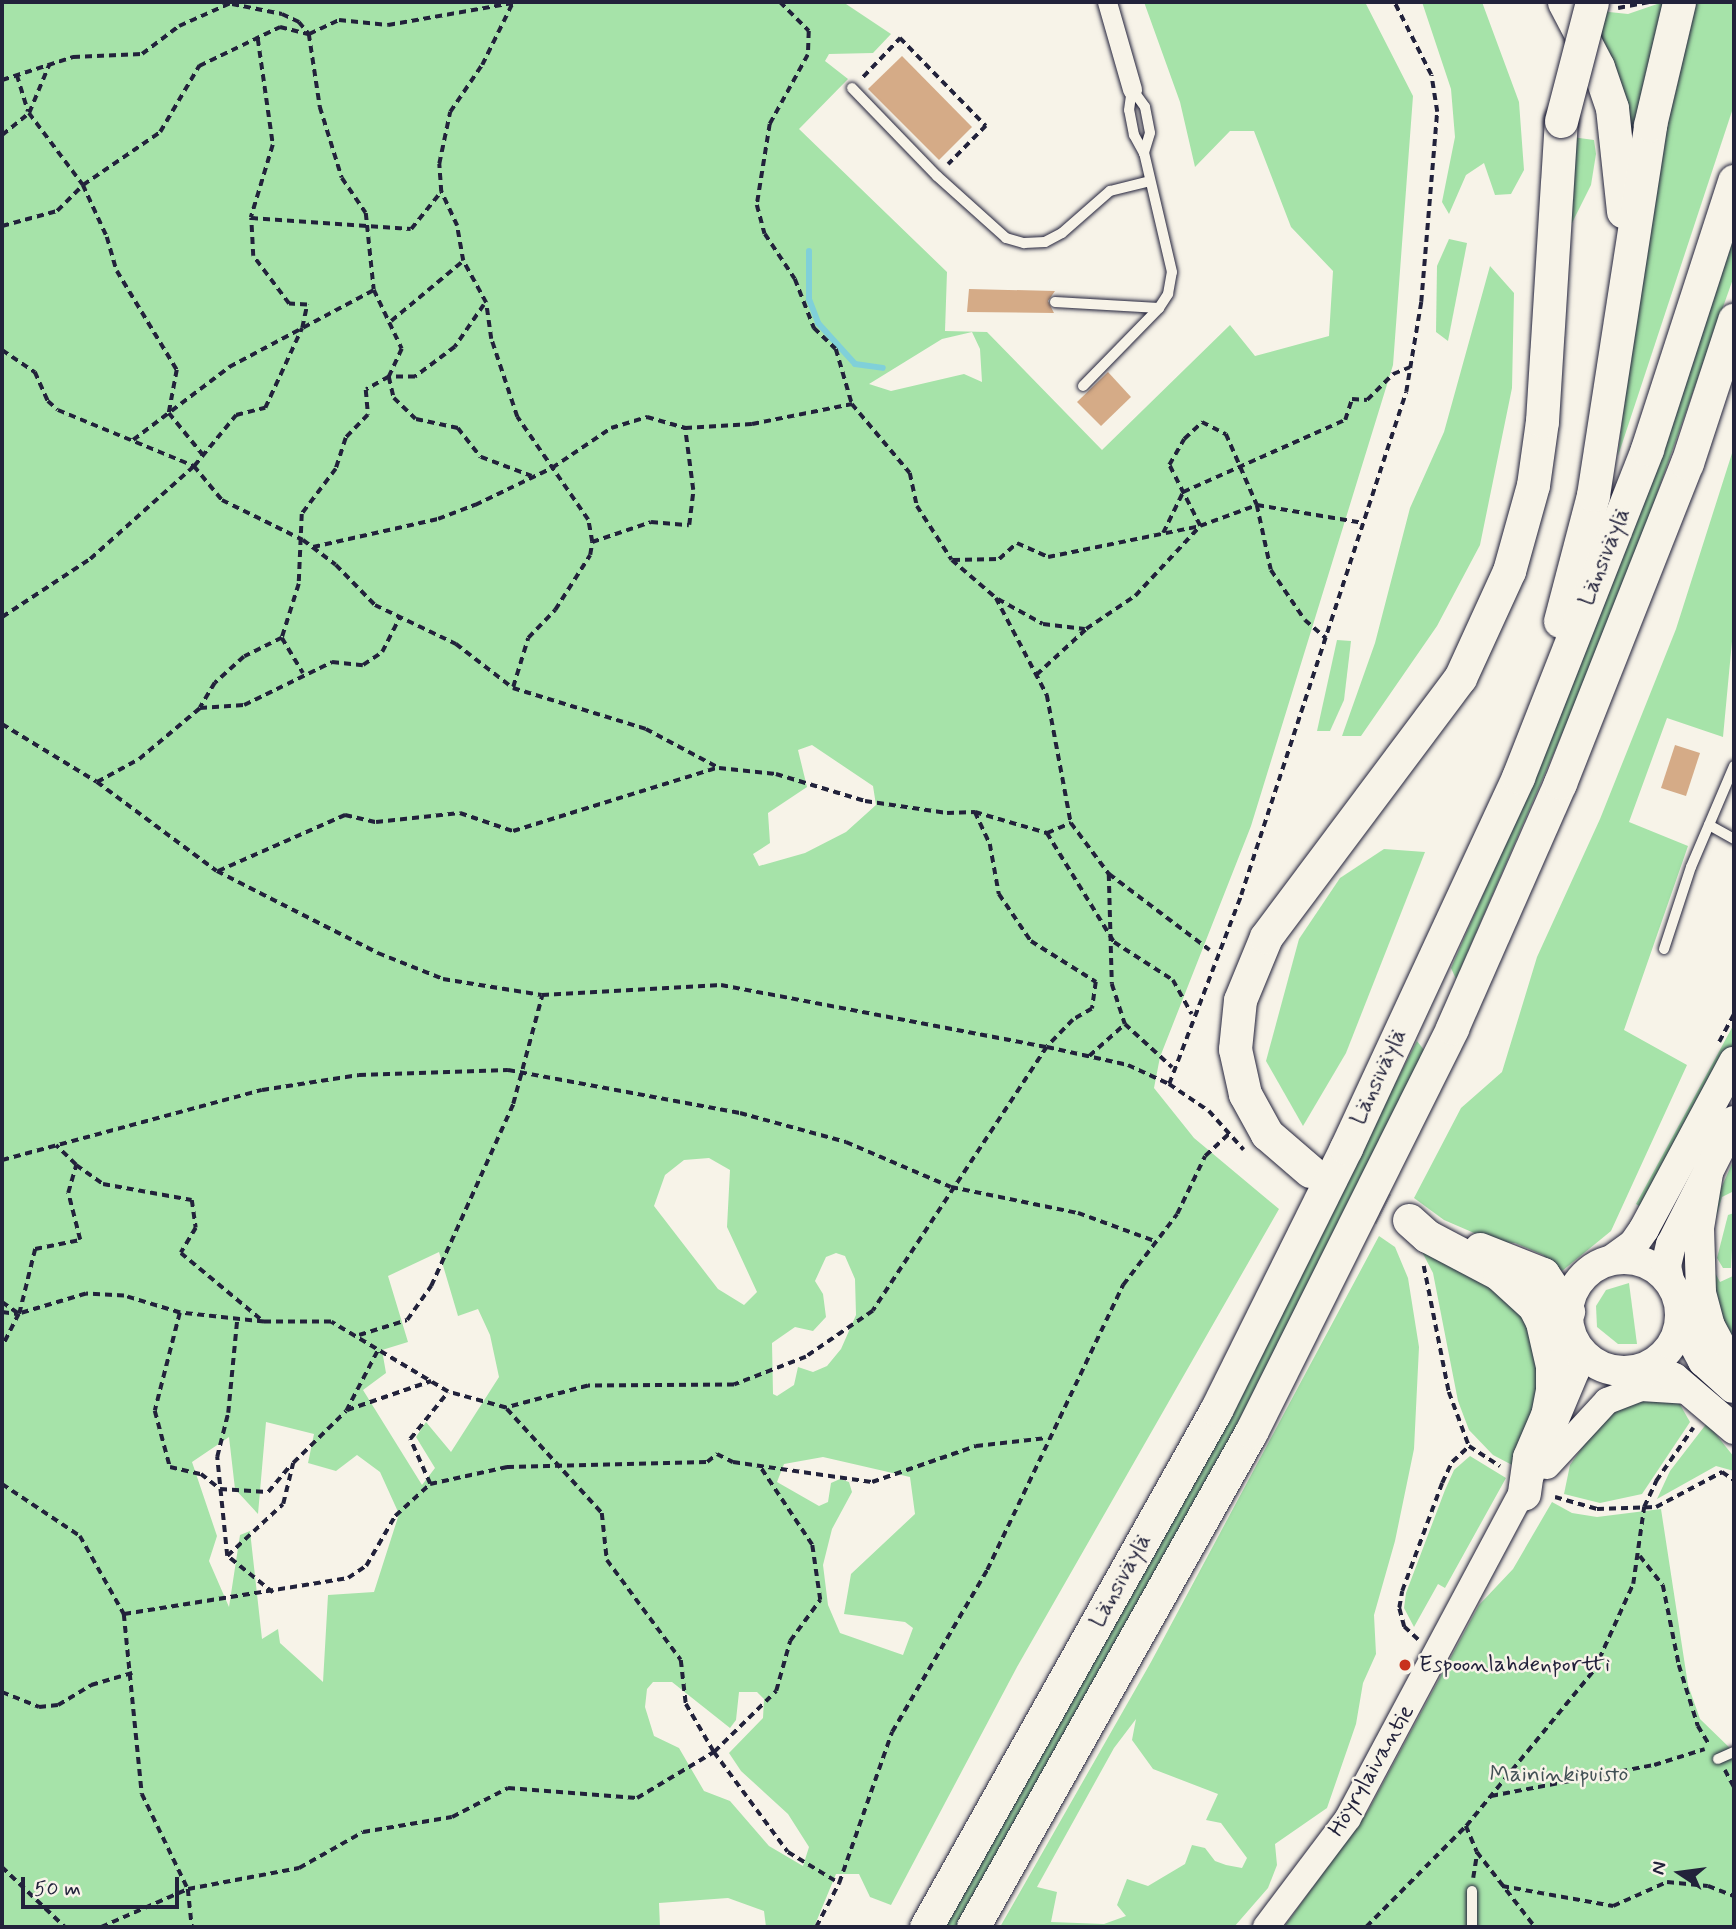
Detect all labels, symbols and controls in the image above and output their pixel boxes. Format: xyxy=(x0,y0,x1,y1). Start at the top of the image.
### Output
street label: Länsiväylä xyxy=(1573,504,1637,610)
street label: Länsiväylä xyxy=(1345,1025,1413,1129)
street label: Länsiväylä xyxy=(1084,1529,1158,1633)
place label: Espoonlahdenportti xyxy=(1419,1651,1610,1679)
marker: Espoonlahdenportti xyxy=(1397,1657,1413,1673)
street label: Höyrylaivantie xyxy=(1323,1700,1421,1842)
park label: Maininkipuisto xyxy=(1490,1761,1628,1789)
north arrow xyxy=(1645,1838,1715,1908)
text: N xyxy=(1645,1859,1673,1877)
scale bar xyxy=(24,1862,182,1906)
text: 50 m xyxy=(34,1875,81,1903)

